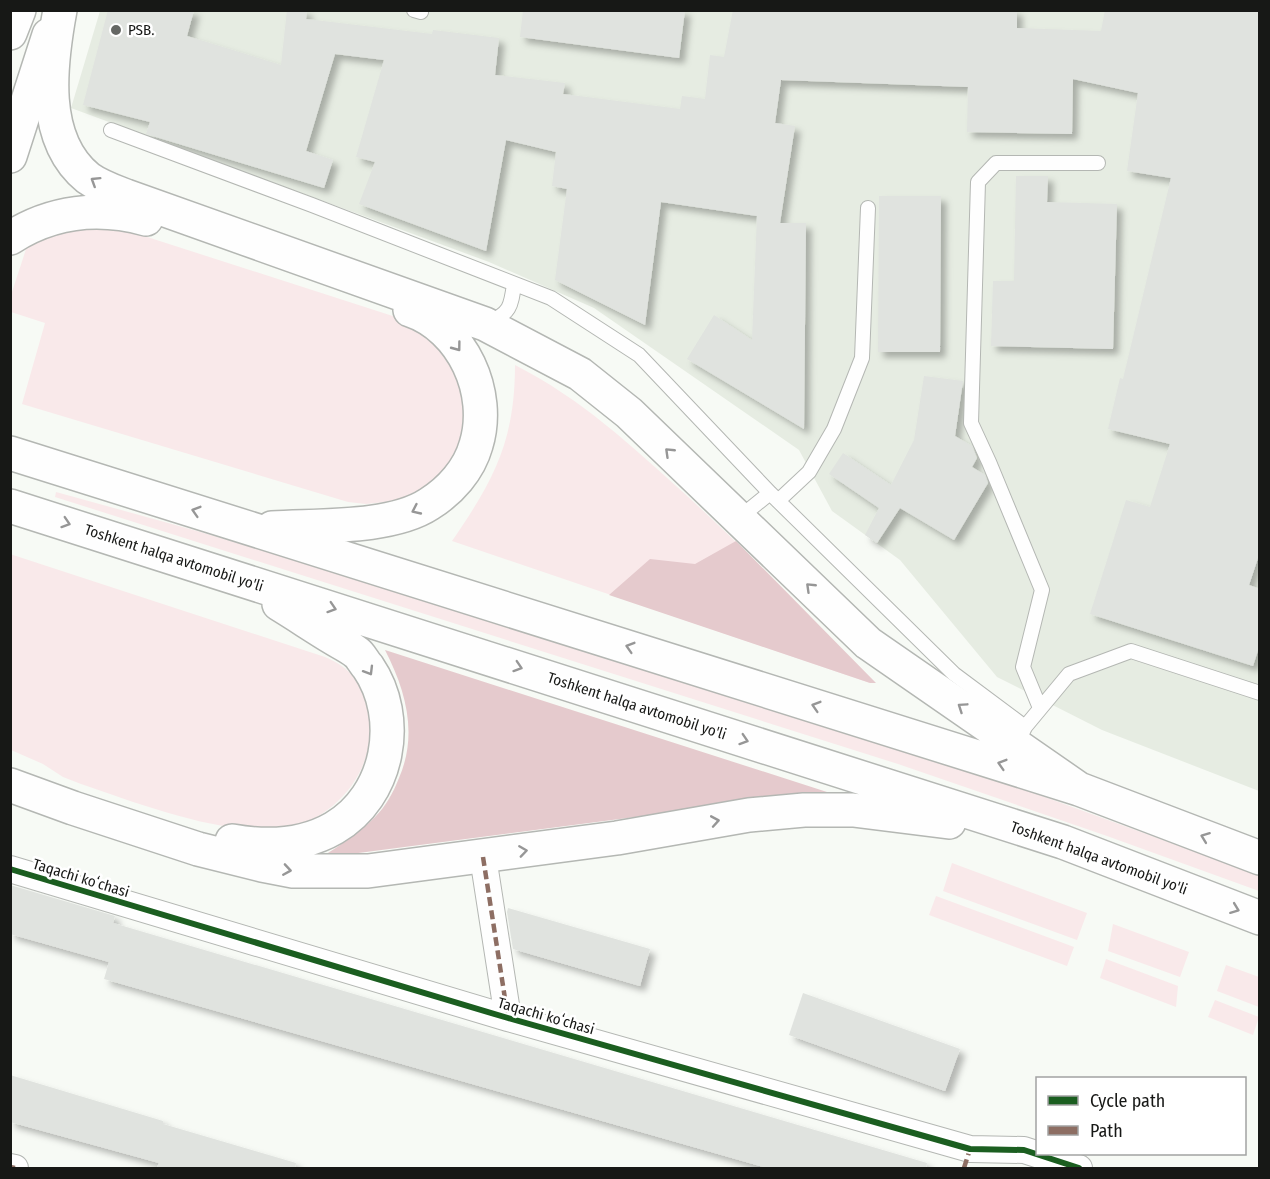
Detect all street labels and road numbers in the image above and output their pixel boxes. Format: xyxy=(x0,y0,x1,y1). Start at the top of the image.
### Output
street label: Toshkent halqa avtomobil yo'li xyxy=(82,521,266,595)
street label: Toshkent halqa avtomobil yo'li xyxy=(545,669,729,743)
street label: Toshkent halqa avtomobil yo'li xyxy=(1008,818,1190,898)
street label: Taqachi koʻchasi xyxy=(31,855,131,901)
street label: Taqachi koʻchasi xyxy=(496,994,596,1038)

